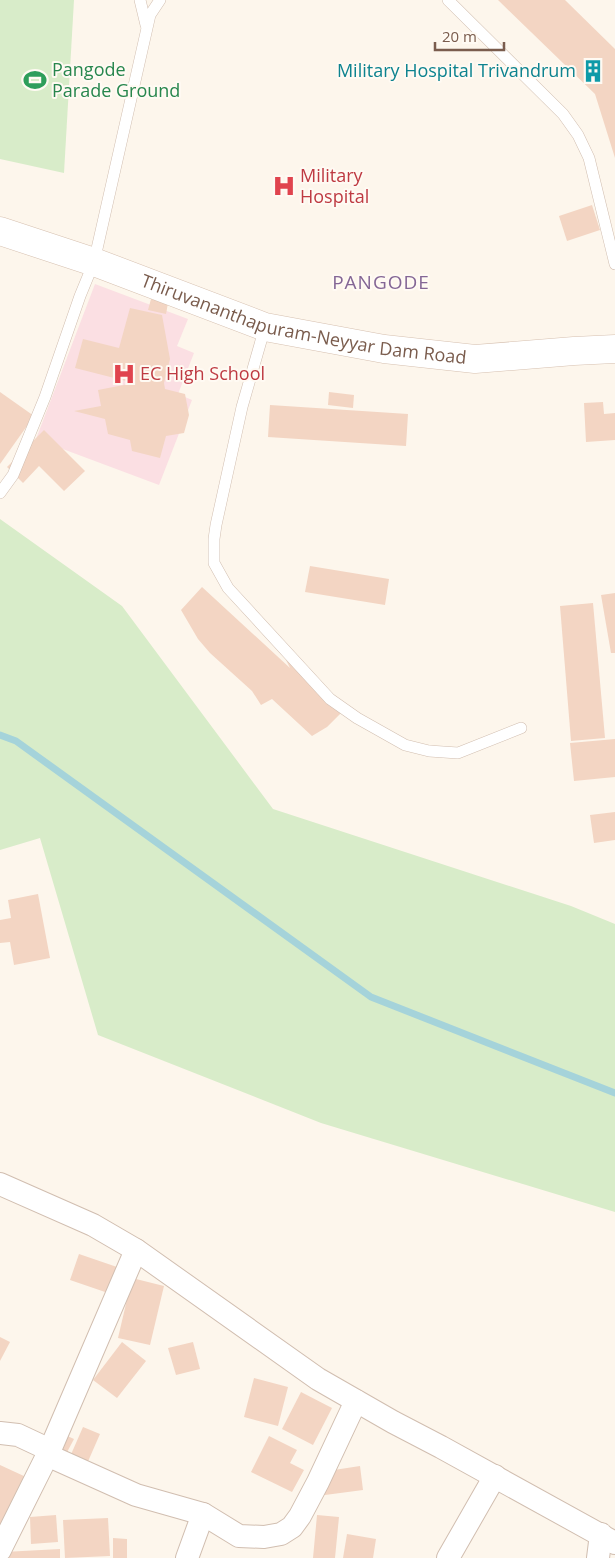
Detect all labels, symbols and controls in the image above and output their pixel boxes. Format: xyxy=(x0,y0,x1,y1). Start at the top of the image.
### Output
scale bar xyxy=(435,20,504,52)
text: 20 m xyxy=(442,26,477,46)
place label: Pangode Parade Ground xyxy=(52,57,180,102)
place label: Military Hospital Trivandrum xyxy=(337,58,576,82)
building icon: Military Hospital Trivandrum xyxy=(580,58,606,84)
sports icon: Pangode Parade Ground xyxy=(22,67,48,93)
place label: Military Hospital xyxy=(300,163,369,208)
hospital icon: Military Hospital xyxy=(271,173,297,199)
street label: Thiruvananthapuram-Neyyar Dam Road xyxy=(138,268,468,369)
district label: PANGODE xyxy=(332,269,430,295)
hospital icon: EC High School xyxy=(111,361,137,387)
place label: EC High School xyxy=(140,361,265,385)

